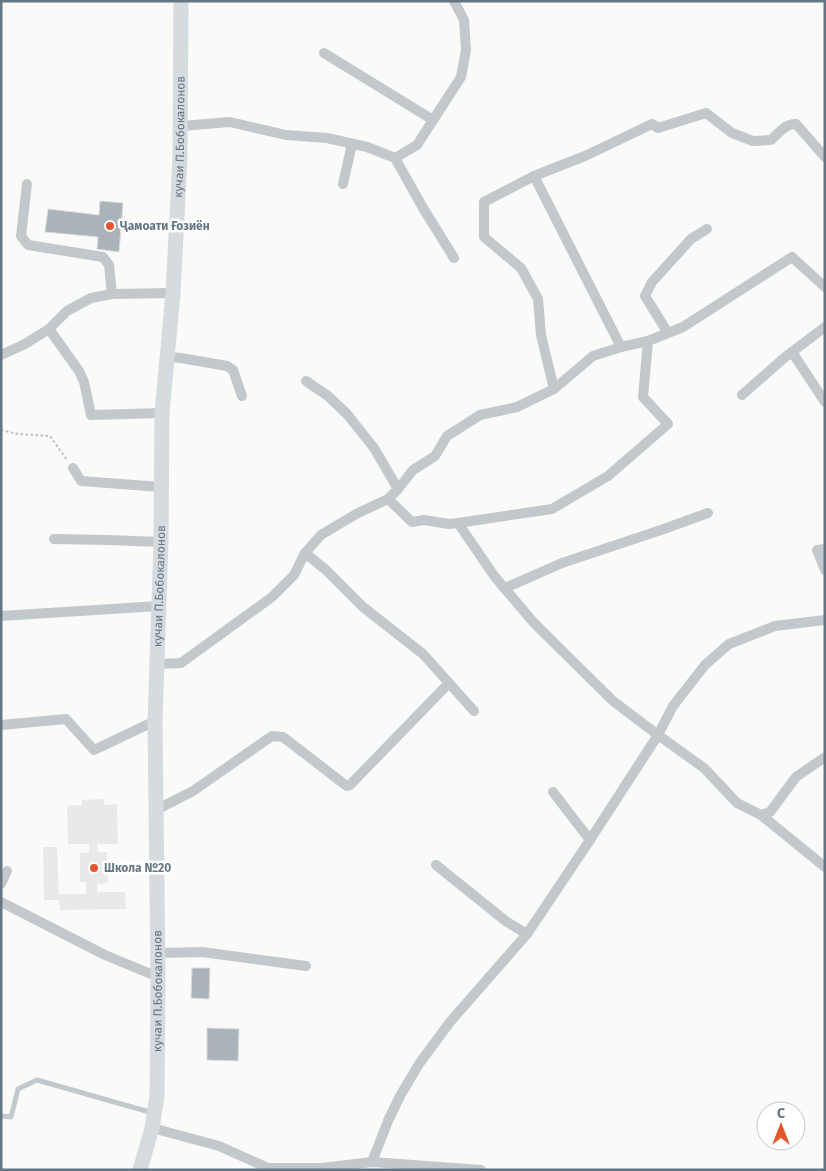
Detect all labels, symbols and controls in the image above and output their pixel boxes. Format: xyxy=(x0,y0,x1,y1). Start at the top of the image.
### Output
street label: кучаи П.Бобокалонов xyxy=(171,76,188,198)
place label: Ҷамоати Ғозиён xyxy=(120,219,210,233)
marker: Ҷамоати Ғозиён xyxy=(104,220,116,232)
street label: кучаи П.Бобокалонов xyxy=(150,525,168,647)
place label: Школа №20 xyxy=(104,861,171,875)
marker: Школа №20 xyxy=(88,862,100,874)
street label: кучаи П.Бобокалонов xyxy=(150,930,165,1052)
north arrow xyxy=(756,1101,806,1151)
text: С xyxy=(777,1105,785,1122)

